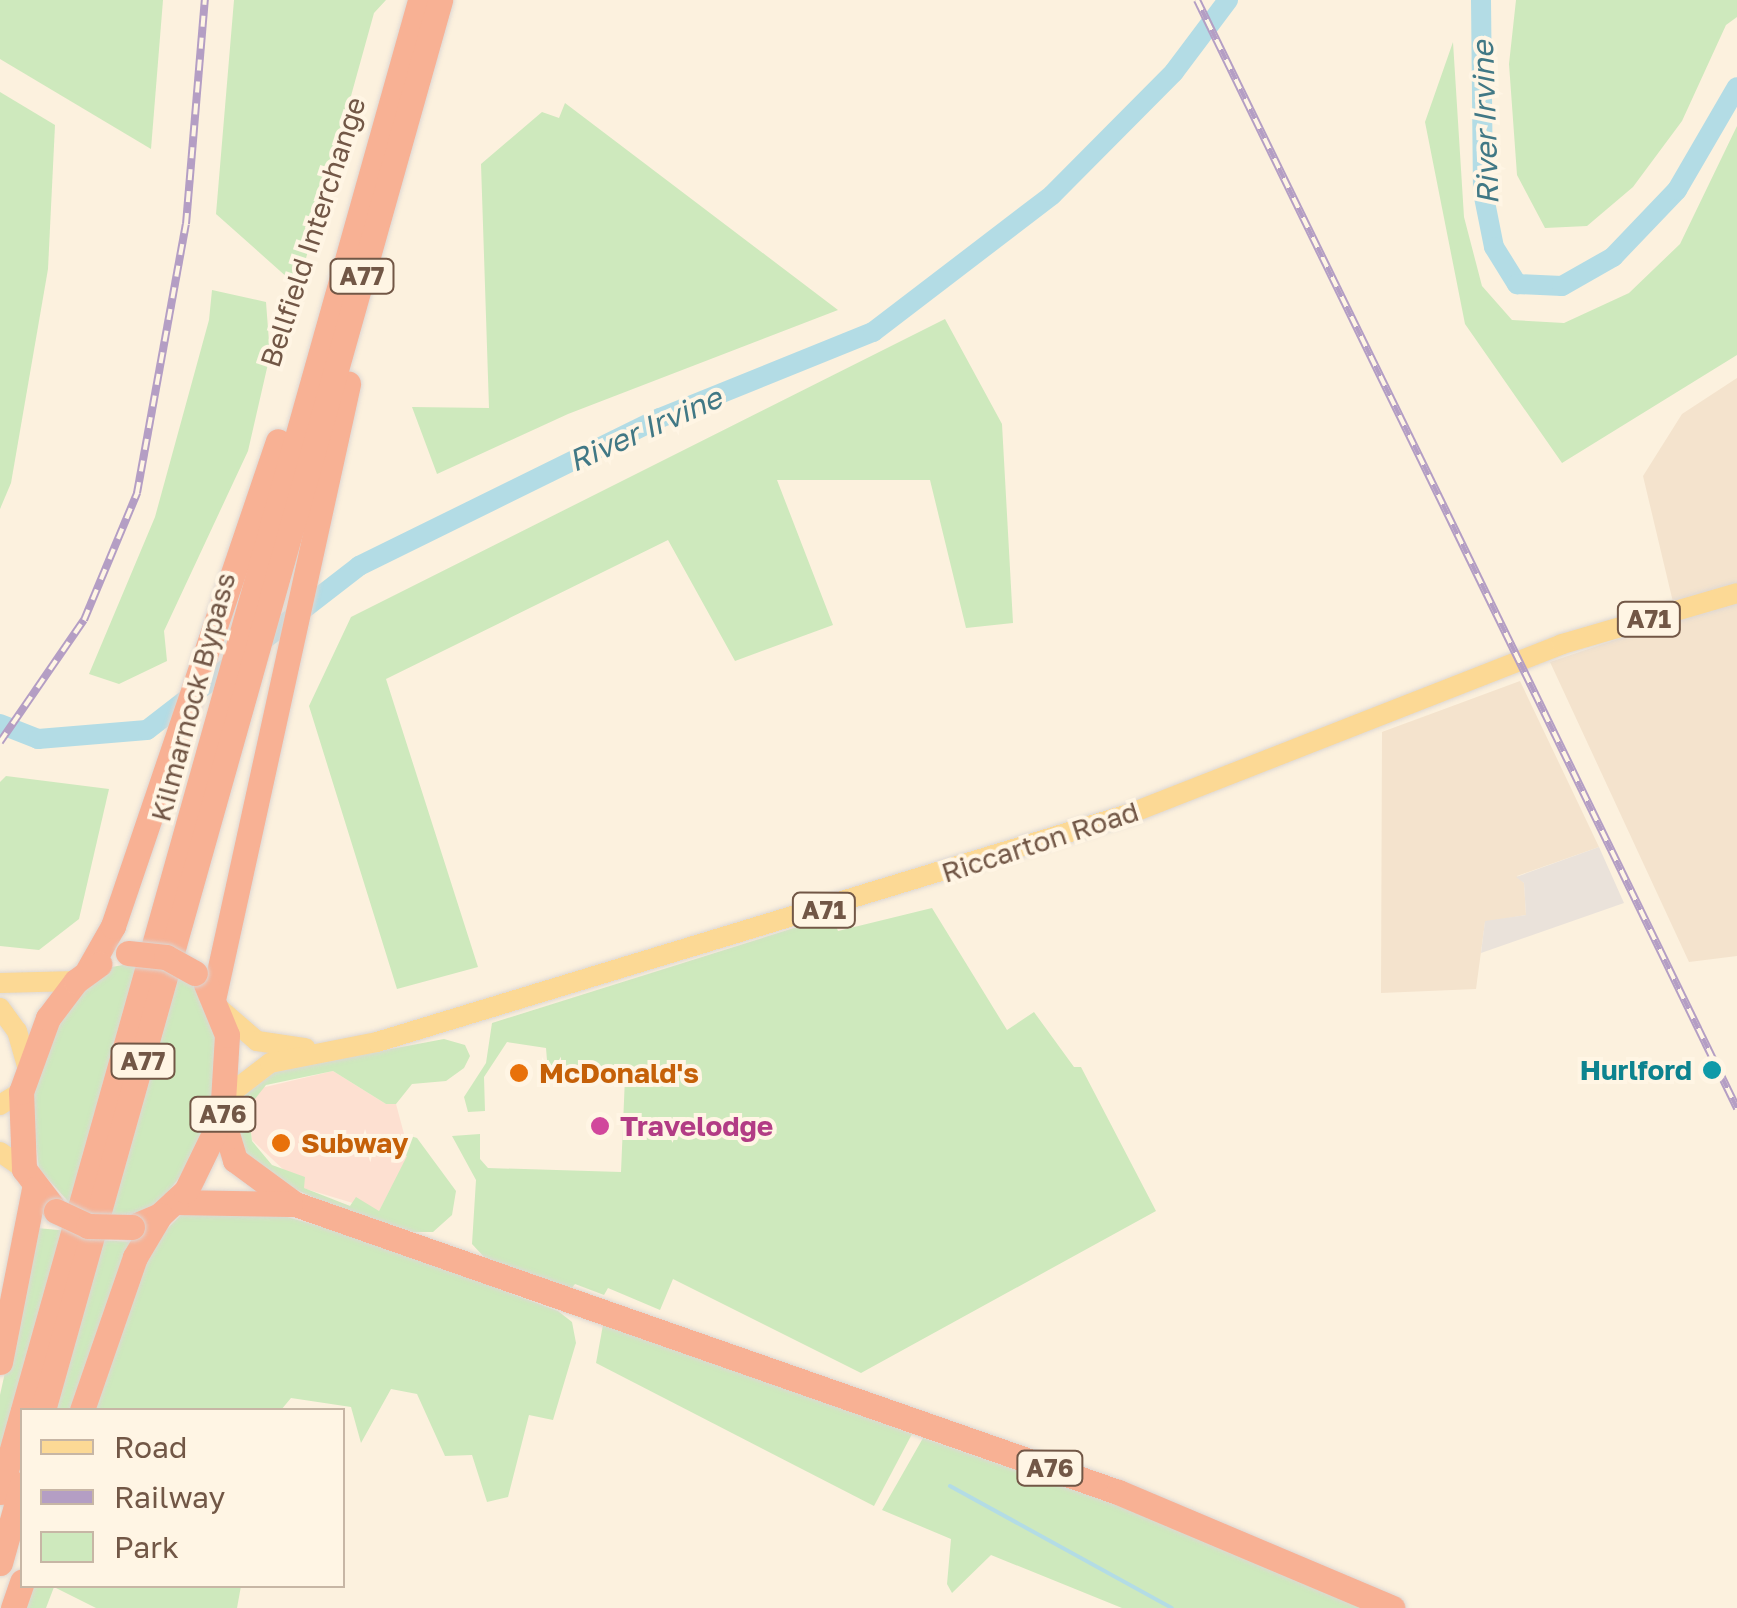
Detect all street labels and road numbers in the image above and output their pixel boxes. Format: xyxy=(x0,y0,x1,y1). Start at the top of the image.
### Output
street label: Bellfield Interchange xyxy=(253,93,373,371)
road number: A77 xyxy=(330,256,394,296)
street label: Kilmarnock Bypass xyxy=(144,569,242,825)
road number: A71 xyxy=(1616,599,1682,639)
street label: Riccarton Road xyxy=(937,794,1143,890)
road number: A71 xyxy=(792,890,856,930)
road number: A77 xyxy=(110,1041,176,1081)
road number: A76 xyxy=(188,1094,258,1134)
road number: A76 xyxy=(1015,1448,1085,1488)

